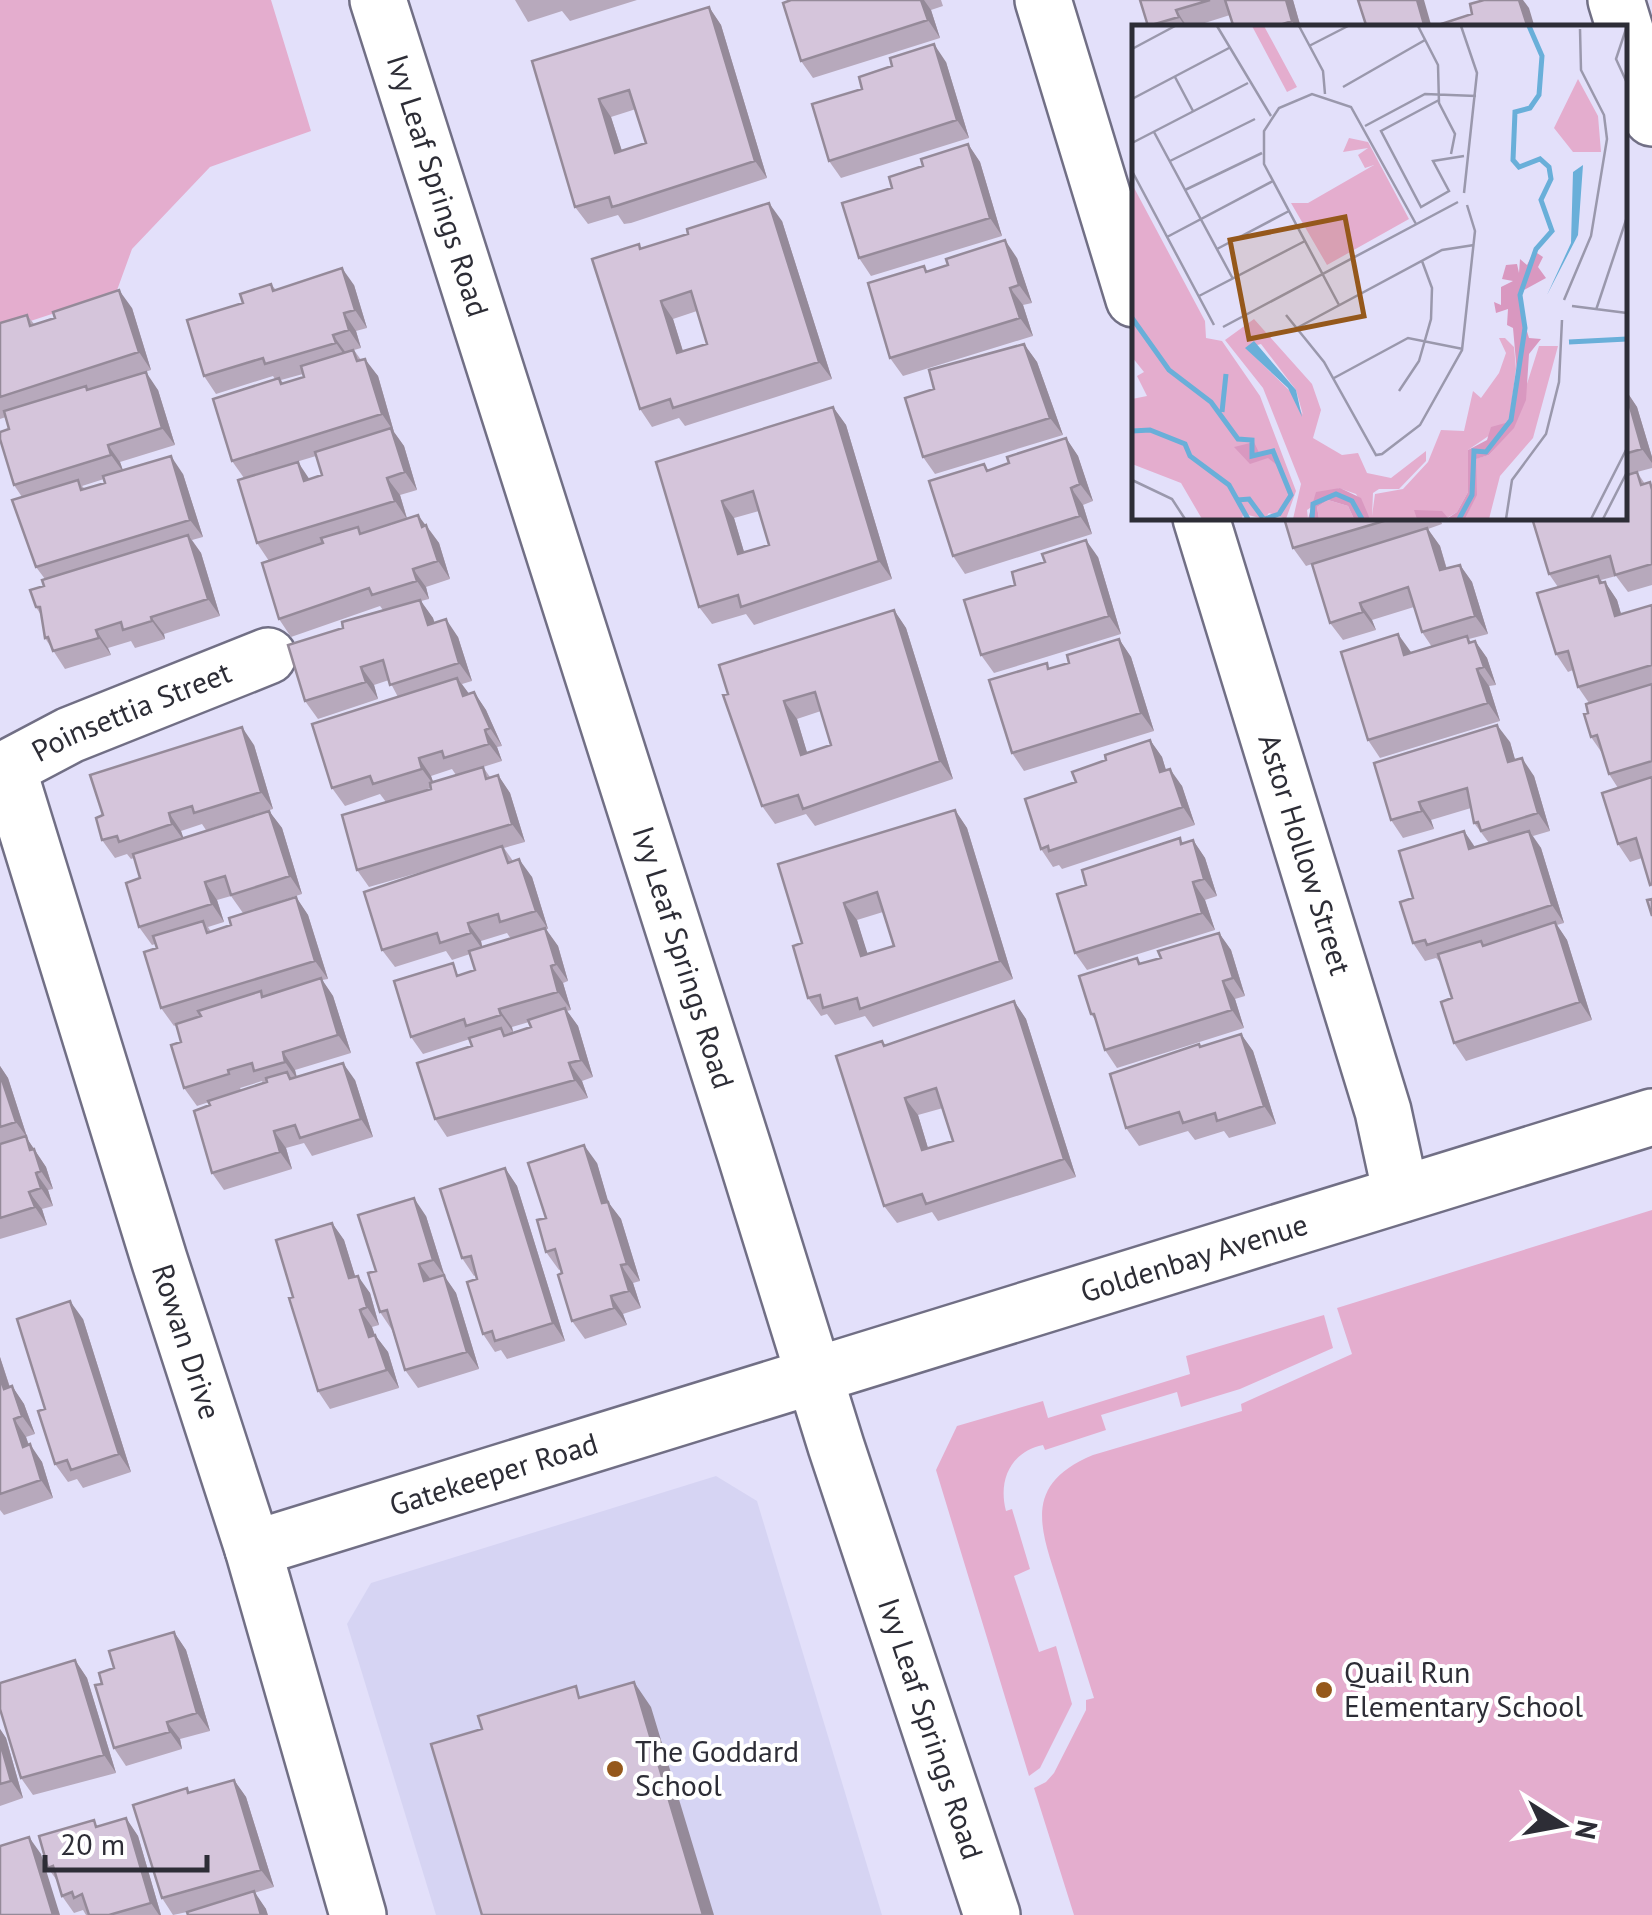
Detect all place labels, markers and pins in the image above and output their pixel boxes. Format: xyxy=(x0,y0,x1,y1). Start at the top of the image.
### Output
place label: Quail Run Elementary School xyxy=(1344,1652,1583,1725)
marker: Quail Run Elementary School xyxy=(1313,1679,1335,1701)
place label: The Goddard School xyxy=(635,1731,799,1804)
marker: The Goddard School xyxy=(604,1758,626,1780)

